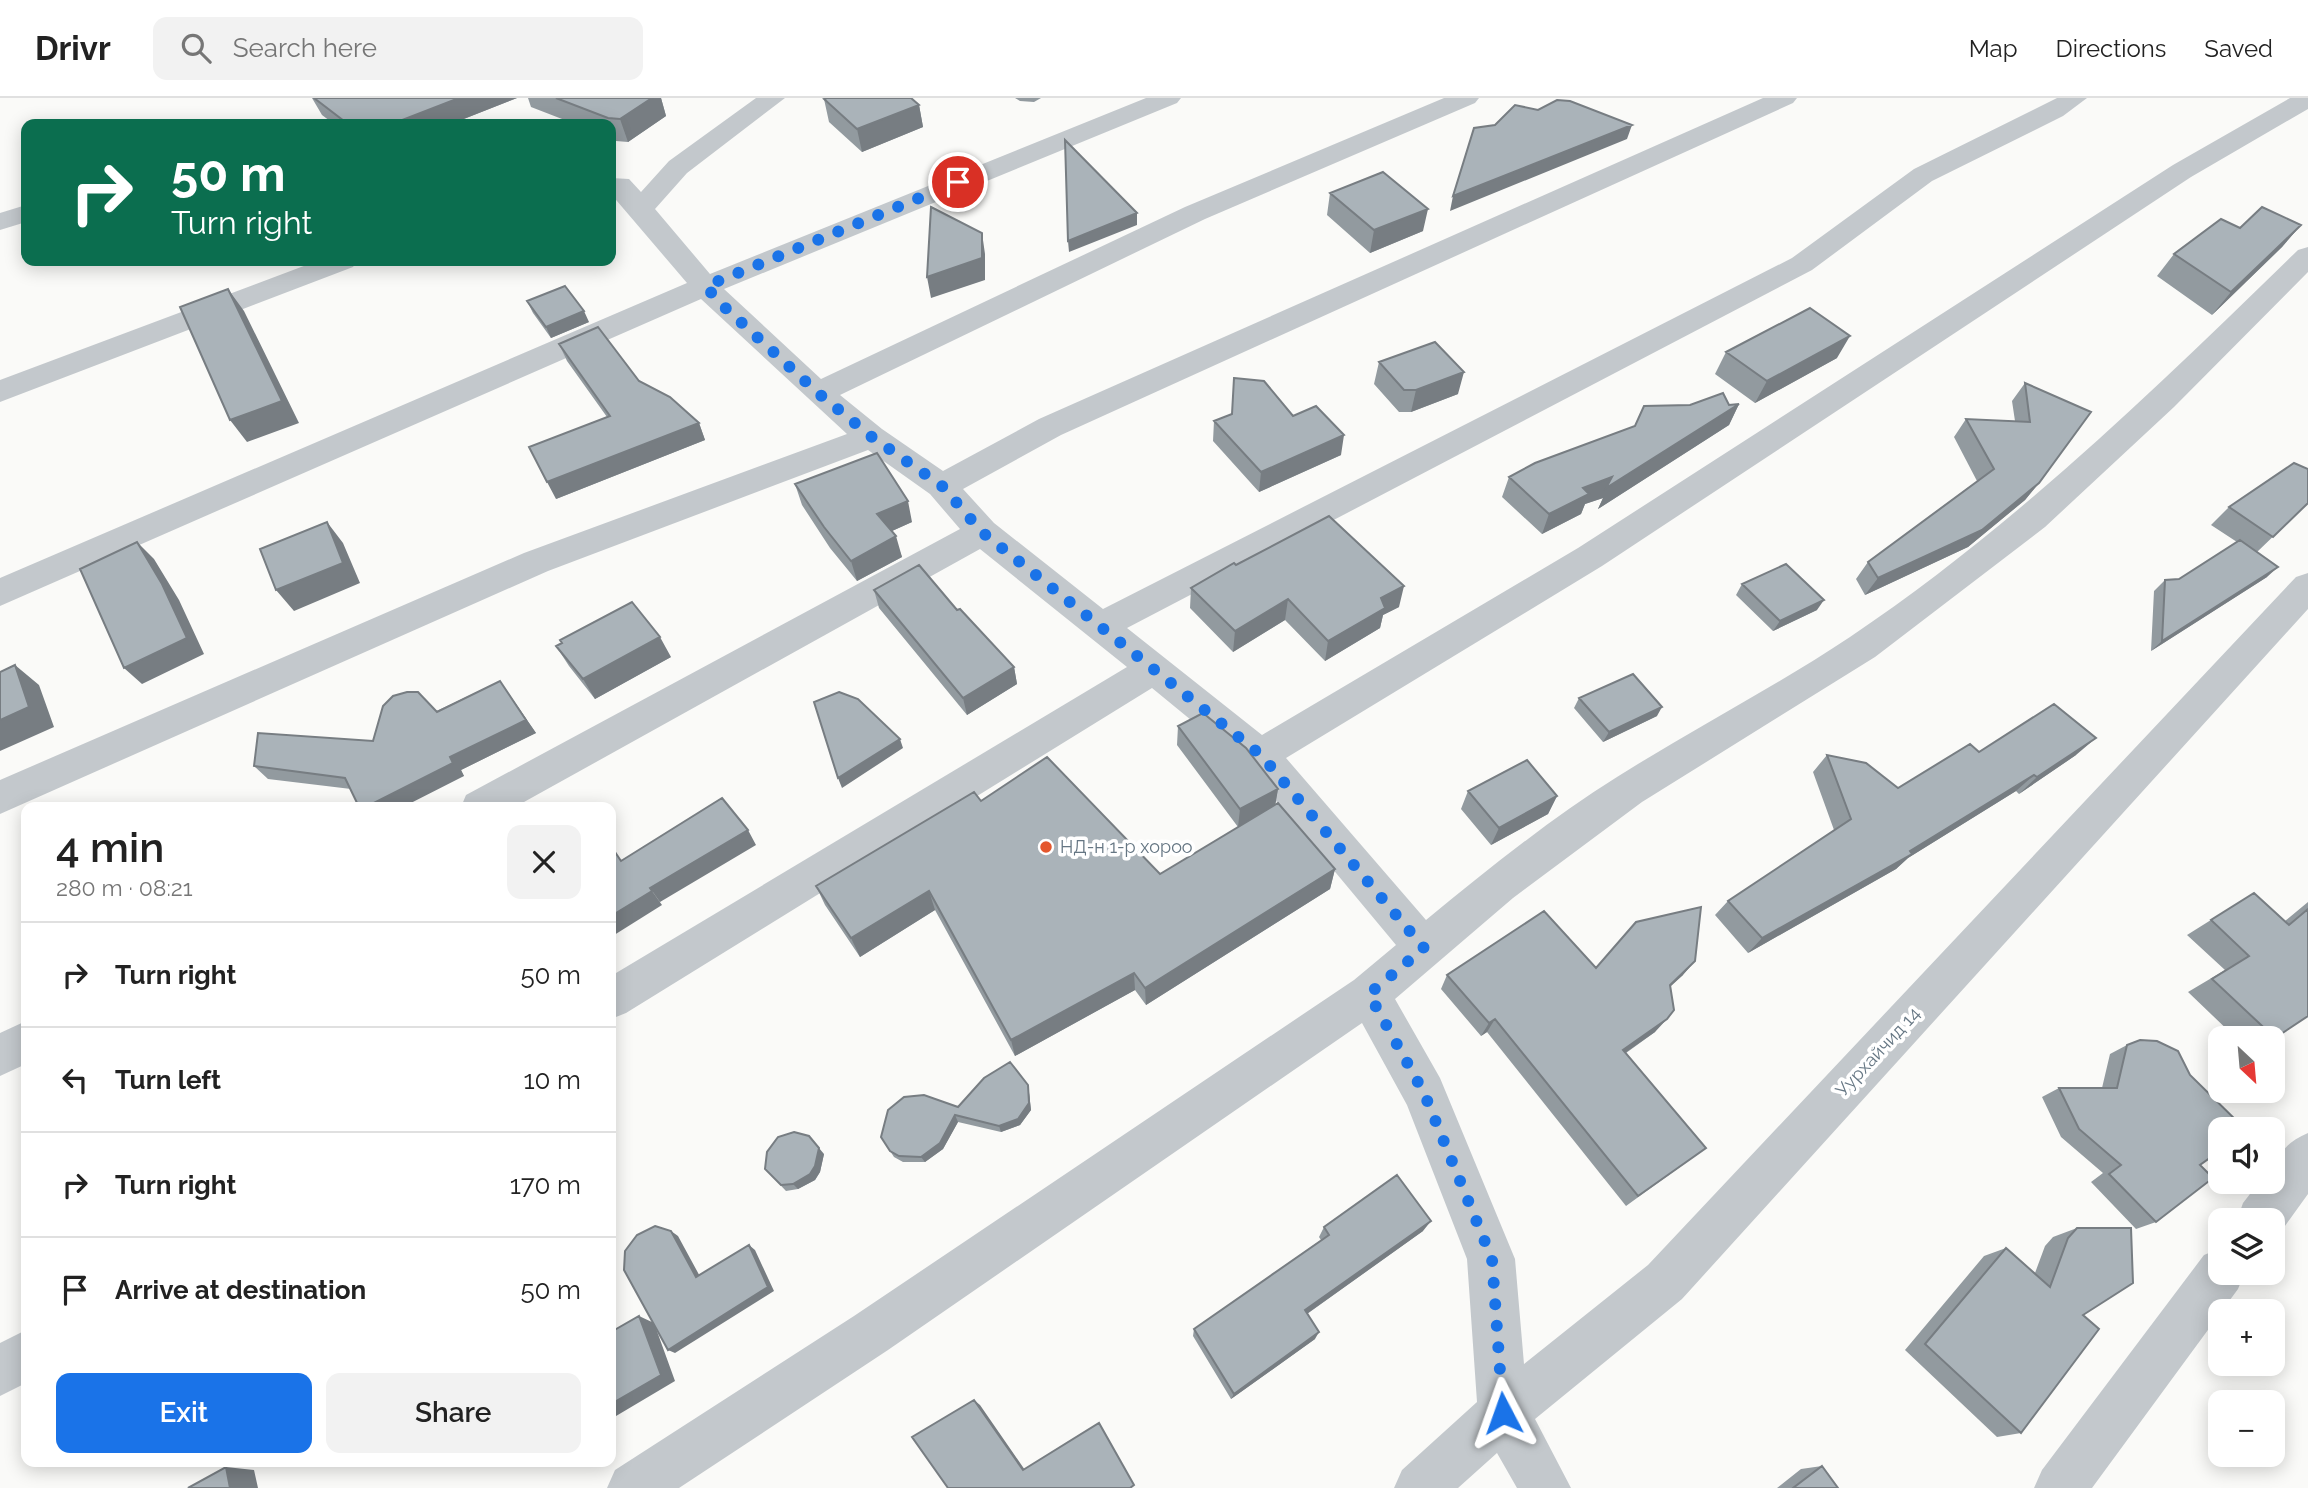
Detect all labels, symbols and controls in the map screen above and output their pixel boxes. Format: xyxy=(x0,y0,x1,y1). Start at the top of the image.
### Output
search box xyxy=(153,17,643,80)
text: Drivr xyxy=(35,29,111,68)
icon: search xyxy=(177,29,215,67)
text: Search here xyxy=(233,33,377,63)
text: Map xyxy=(1969,34,2018,63)
text: Directions xyxy=(2056,34,2166,63)
text: Saved xyxy=(2204,34,2273,63)
text: 50 m xyxy=(171,145,286,202)
icon: right xyxy=(56,147,147,238)
pin xyxy=(928,152,988,212)
icon: arrive xyxy=(939,163,977,201)
text: Turn right xyxy=(171,204,312,241)
text: 4 min xyxy=(56,823,164,872)
button: close xyxy=(507,825,581,899)
place label: НД-н 1-р хороо xyxy=(1060,836,1193,857)
marker: НД-н 1-р хороо xyxy=(1038,839,1054,855)
text: 280 m · 08:21 xyxy=(56,874,193,901)
icon: right xyxy=(56,956,94,994)
text: Turn right xyxy=(115,960,236,990)
text: 50 m xyxy=(520,960,581,990)
street label: Уурхайчид 14 xyxy=(1831,1003,1924,1101)
north arrow xyxy=(2208,1026,2286,1102)
map controls xyxy=(2208,1026,2285,1467)
icon: left xyxy=(56,1061,94,1099)
text: Turn left xyxy=(115,1065,221,1095)
text: 10 m xyxy=(523,1065,581,1095)
button: sound xyxy=(2208,1117,2285,1194)
icon: right xyxy=(56,1166,94,1204)
text: Turn right xyxy=(115,1170,236,1200)
text: 170 m xyxy=(510,1170,581,1200)
button: layers xyxy=(2208,1208,2285,1285)
icon: arrive xyxy=(56,1271,94,1309)
text: Arrive at destination xyxy=(115,1275,366,1305)
text: 50 m xyxy=(520,1275,581,1305)
button: + xyxy=(2208,1299,2285,1376)
button: Exit xyxy=(56,1373,312,1453)
button: Share xyxy=(326,1373,581,1453)
position arrow xyxy=(1466,1376,1540,1450)
button: − xyxy=(2208,1390,2285,1467)

